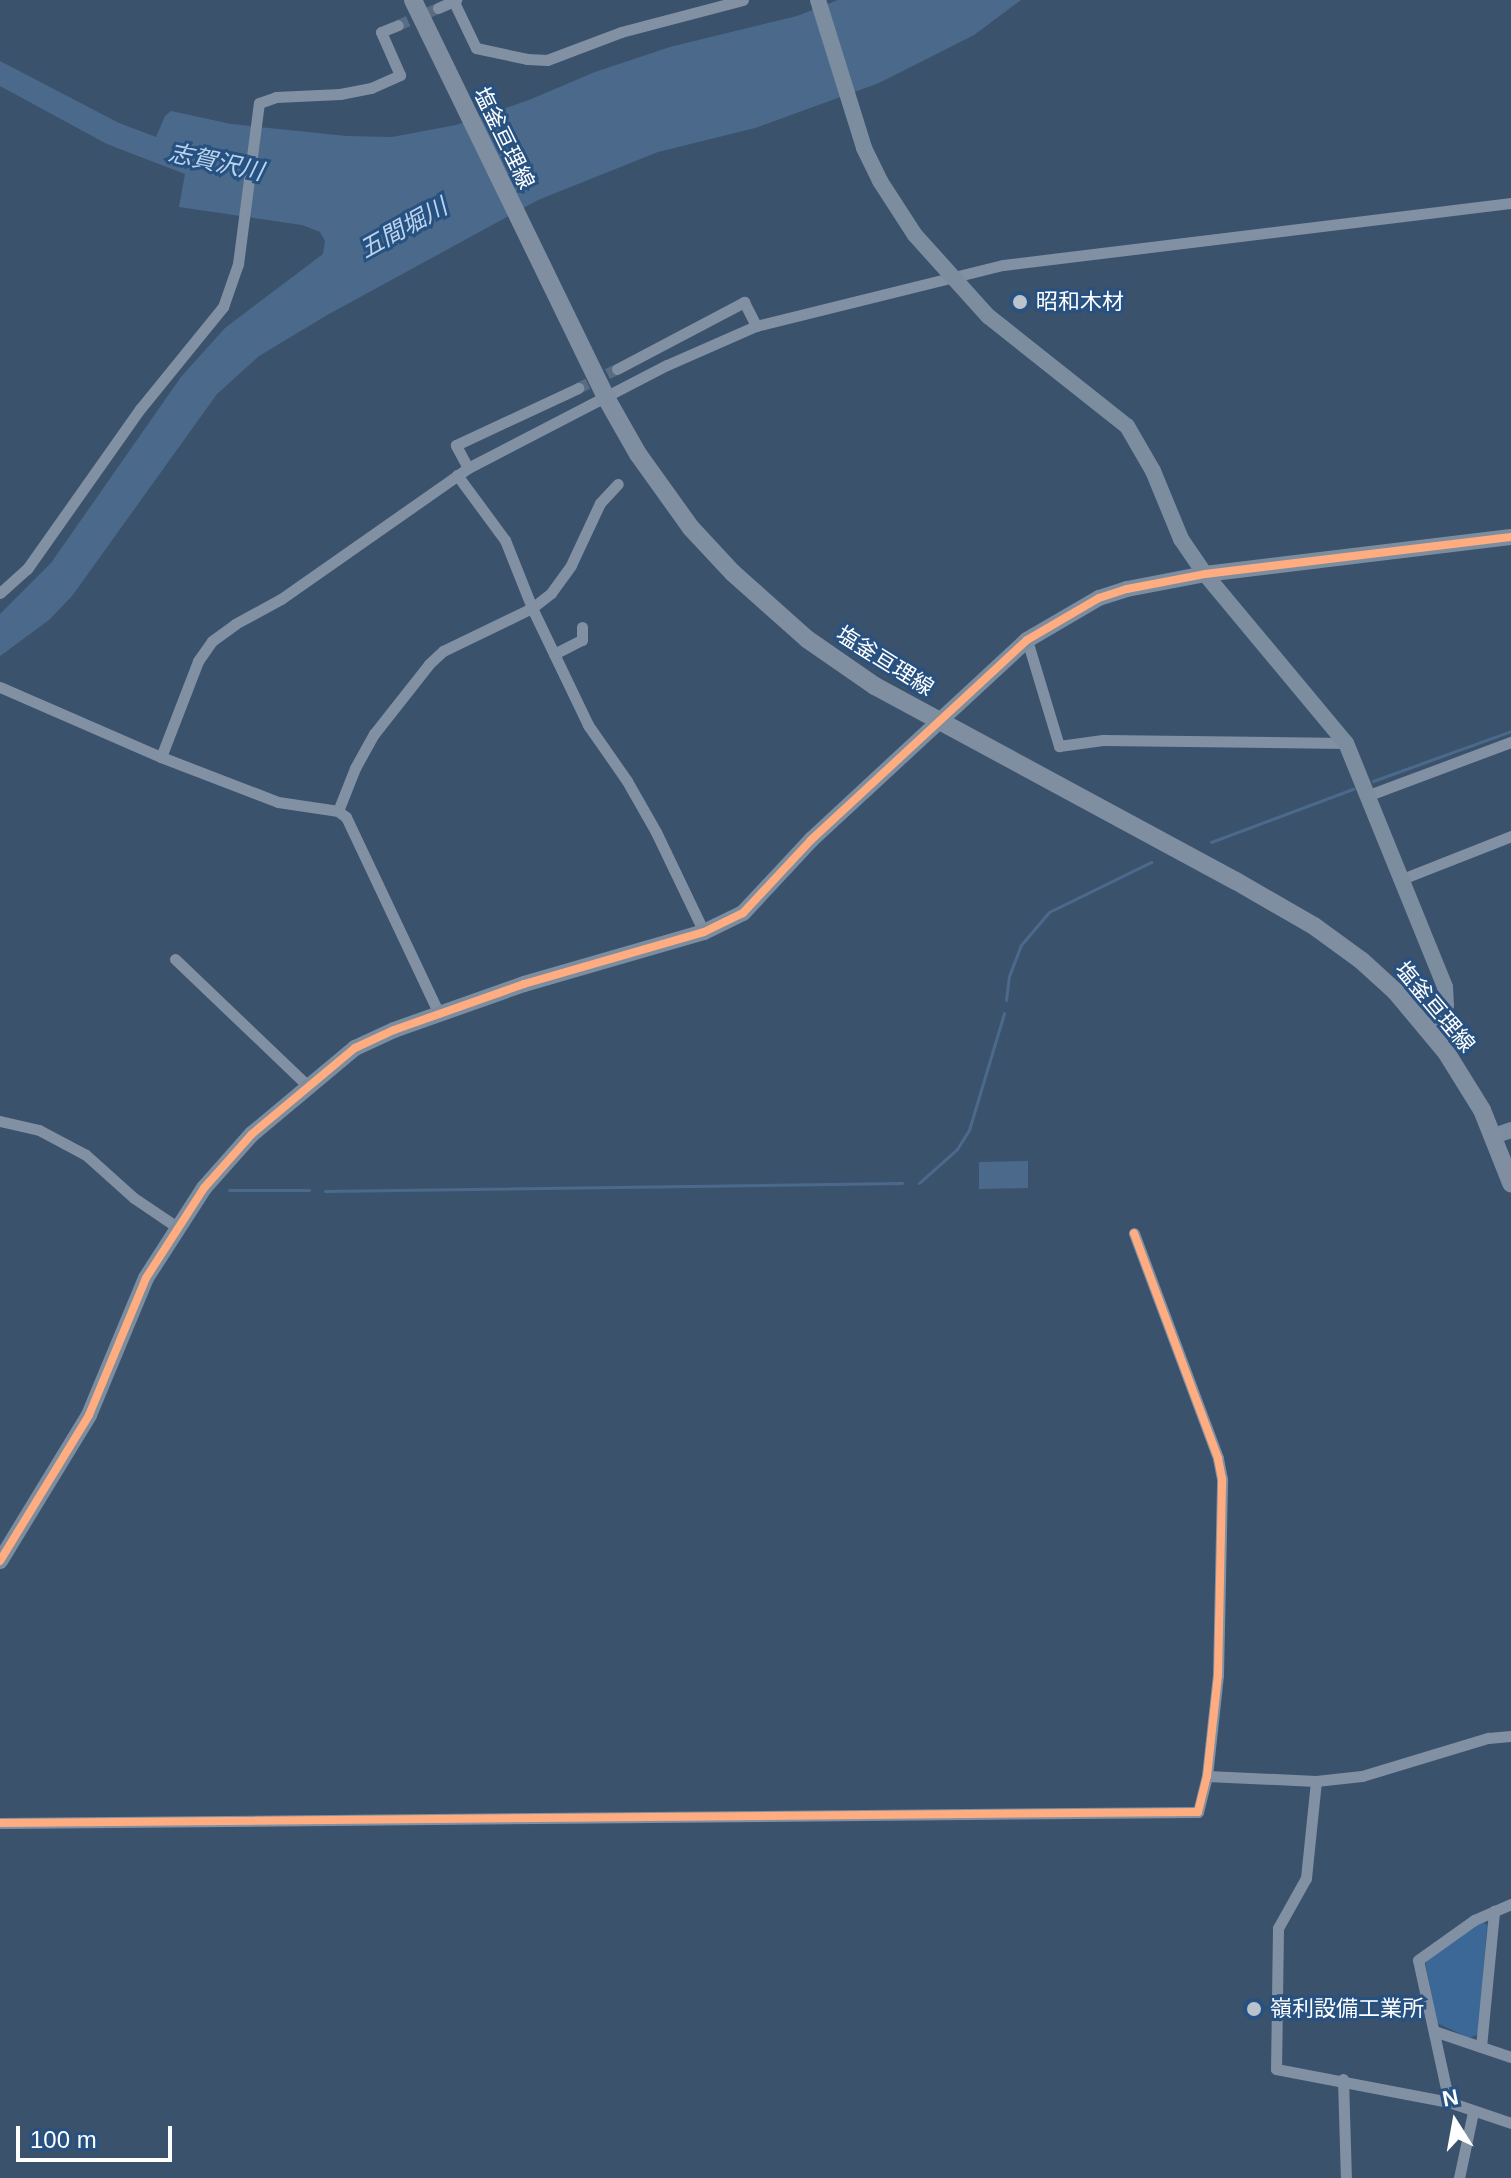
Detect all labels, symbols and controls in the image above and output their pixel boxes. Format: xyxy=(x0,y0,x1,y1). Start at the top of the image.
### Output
street label: 塩釜亘理線 xyxy=(468,83,540,193)
water label: 志賀沢川 xyxy=(166,138,266,186)
water label: 五間堀川 xyxy=(354,192,452,264)
place label: 昭和木材 xyxy=(1036,289,1124,315)
marker: 昭和木材 xyxy=(1011,293,1029,311)
street label: 塩釜亘理線 xyxy=(831,621,939,701)
street label: 塩釜亘理線 xyxy=(1390,956,1480,1058)
place label: 嶺利設備工業所 xyxy=(1270,1996,1424,2022)
marker: 嶺利設備工業所 xyxy=(1245,2000,1263,2018)
north arrow xyxy=(1415,2082,1495,2162)
text: N xyxy=(1440,2084,1461,2112)
scale bar xyxy=(20,2110,176,2160)
text: 100 m xyxy=(30,2126,97,2153)

